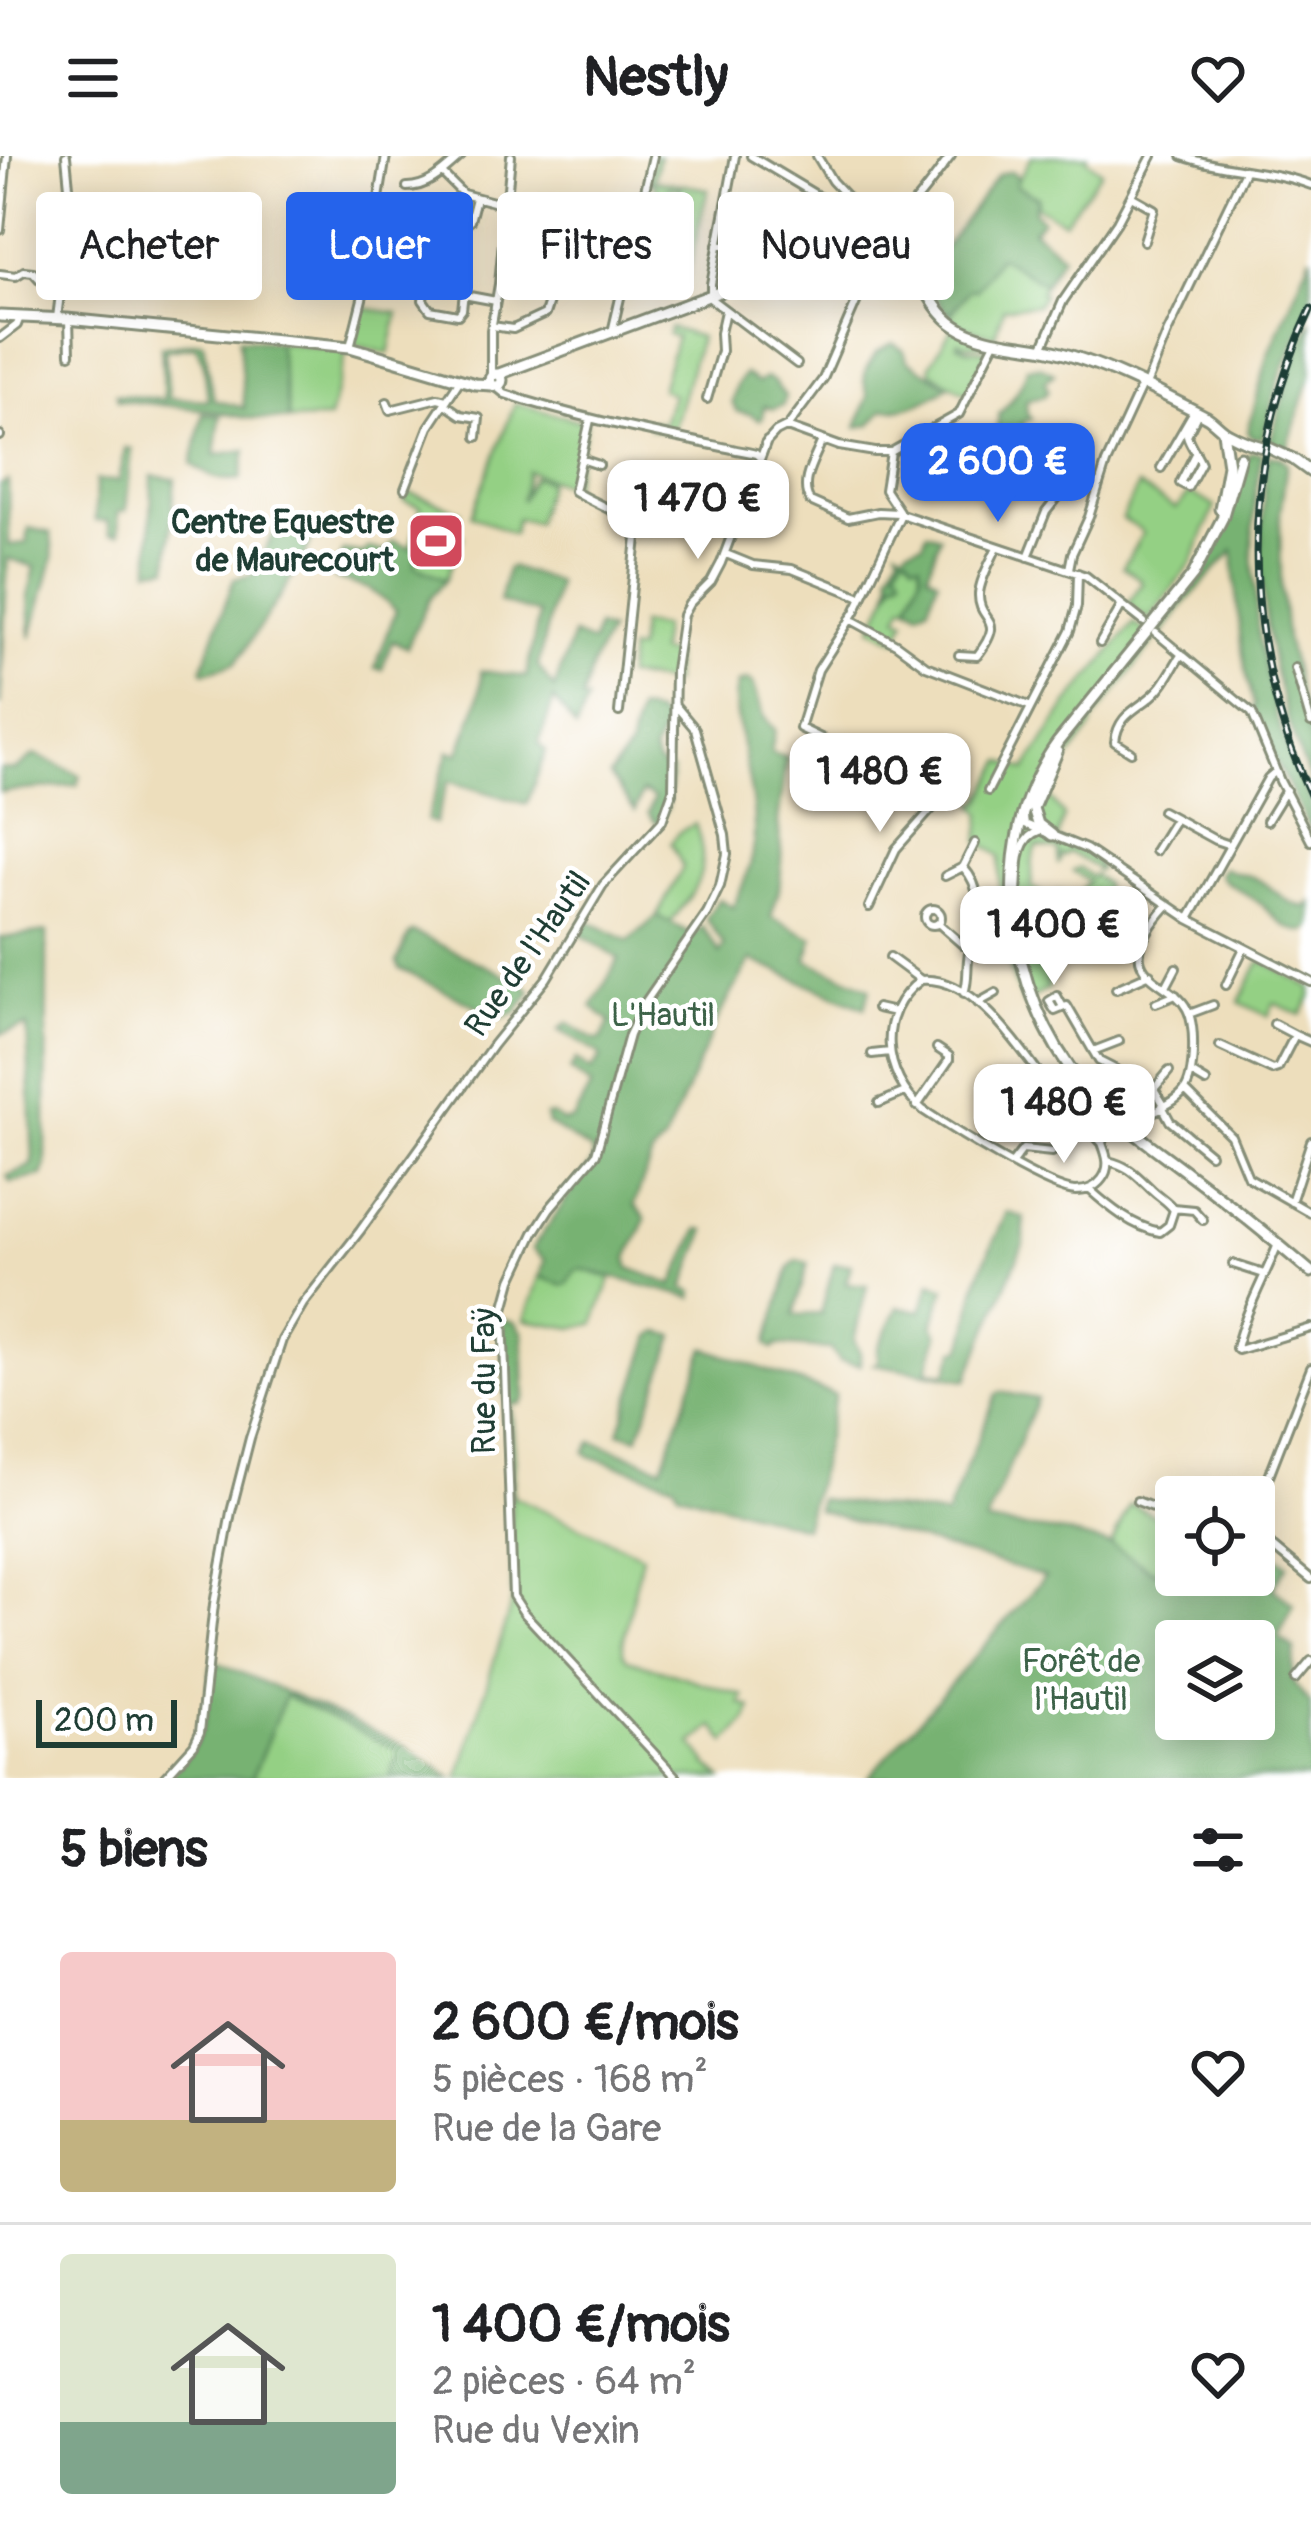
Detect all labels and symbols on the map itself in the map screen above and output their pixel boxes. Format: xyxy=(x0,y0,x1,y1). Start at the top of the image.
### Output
pin: 2 600 € xyxy=(887,423,1109,525)
pin: 1 470 € xyxy=(587,460,809,562)
place label: Centre Equestre de Maurecourt xyxy=(171,502,395,581)
sports icon: Centre Equestre de Maurecourt xyxy=(405,510,467,572)
pin: 1 480 € xyxy=(769,733,991,835)
street label: Rue de l'Hautil xyxy=(456,863,600,1045)
pin: 1 400 € xyxy=(943,886,1165,988)
park label: L'Hautil xyxy=(611,995,715,1036)
pin: 1 480 € xyxy=(953,1064,1175,1166)
street label: Rue du Faÿ xyxy=(464,1308,505,1454)
park label: Forêt de l'Hautil xyxy=(1022,1641,1140,1720)
scale bar xyxy=(36,1694,177,1747)

